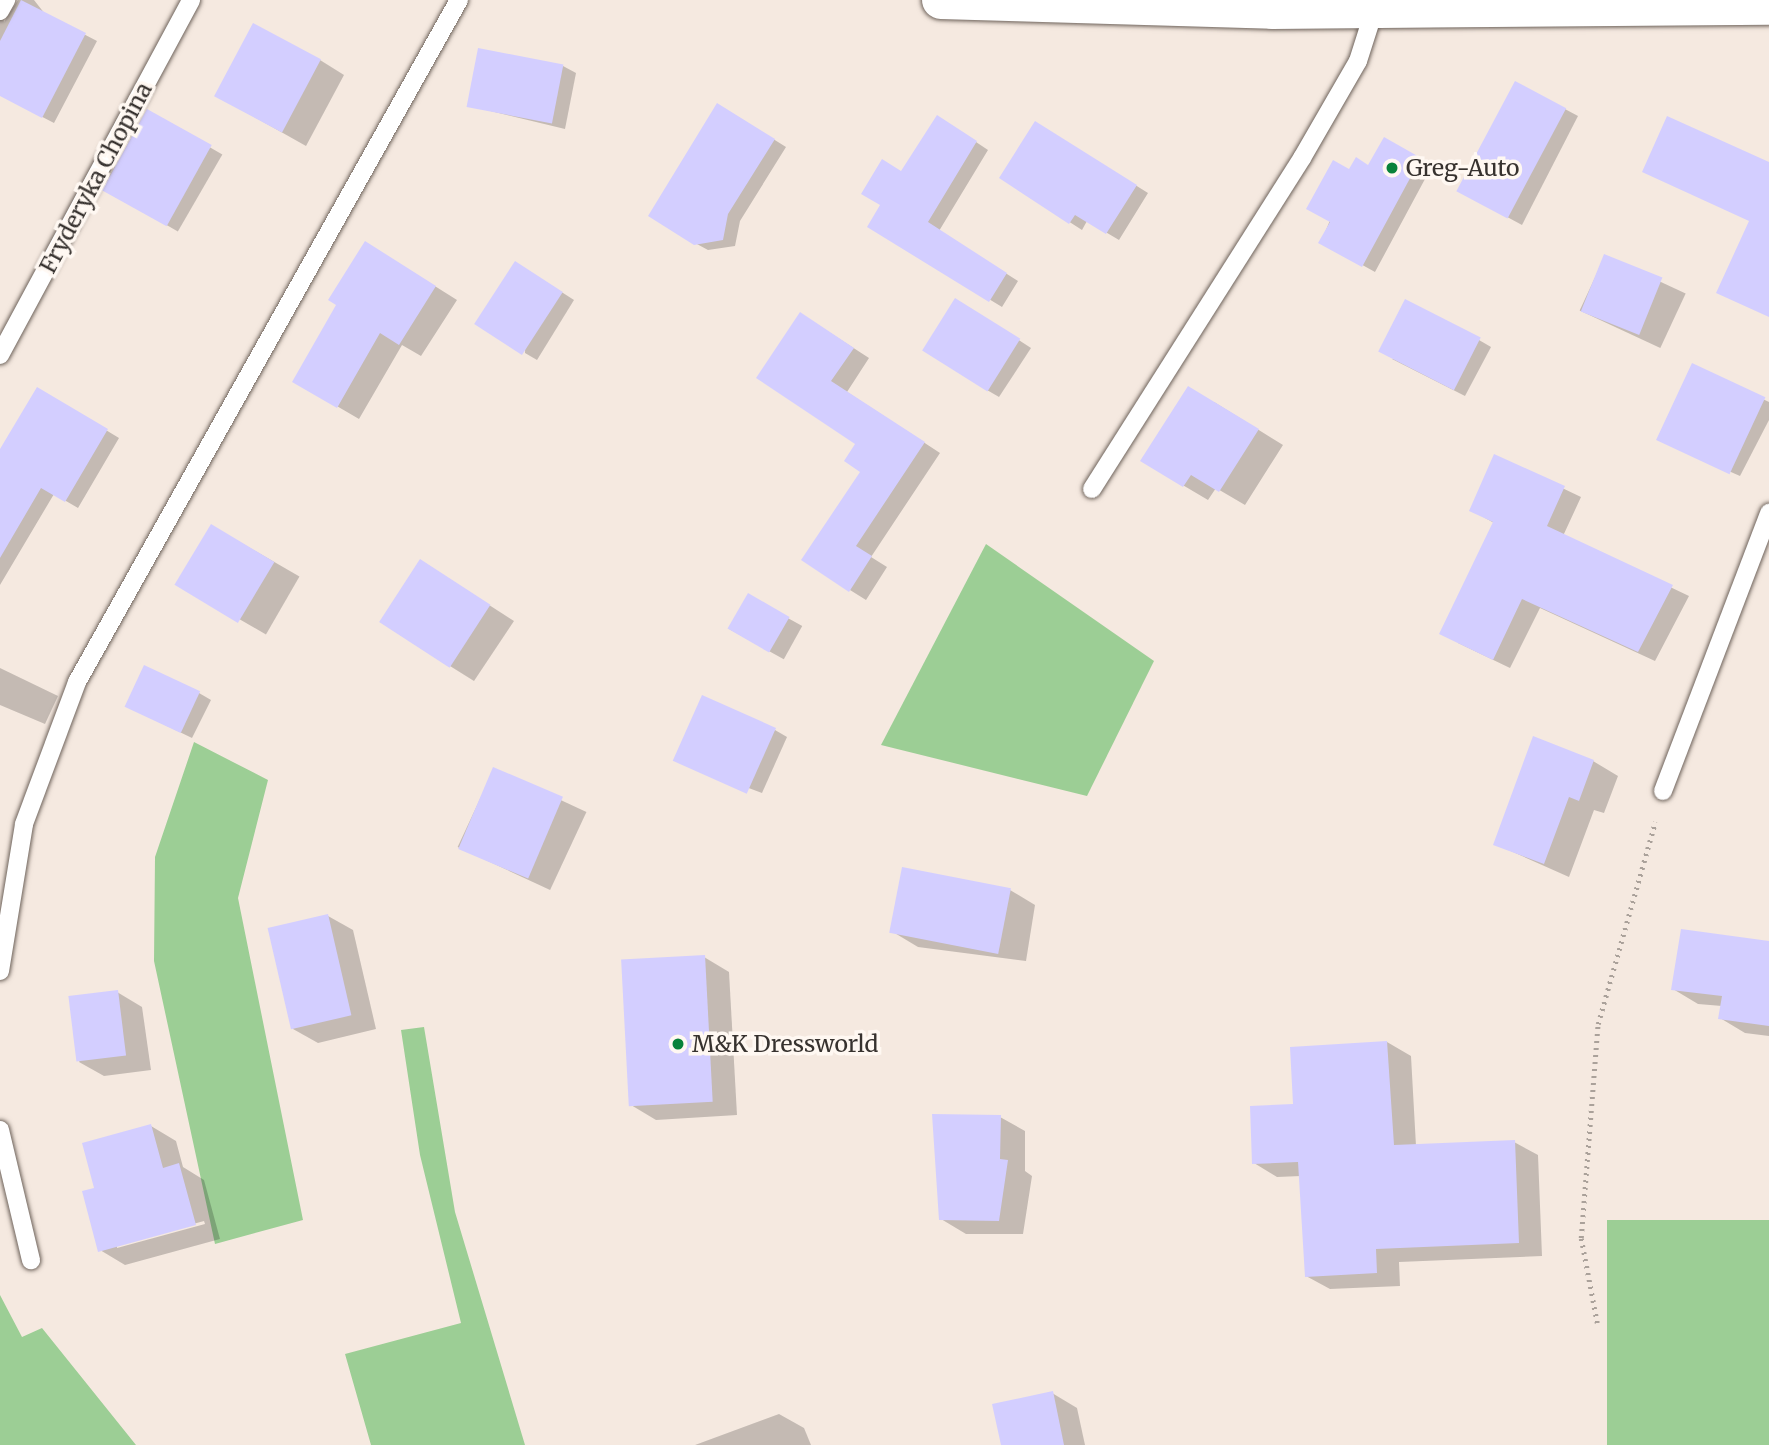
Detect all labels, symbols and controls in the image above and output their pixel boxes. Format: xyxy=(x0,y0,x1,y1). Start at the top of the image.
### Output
street label: Fryderyka Chopina xyxy=(34,78,158,278)
place label: Greg-Auto xyxy=(1406,154,1519,182)
marker: Greg-Auto xyxy=(1384,160,1400,176)
place label: M&K Dressworld xyxy=(692,1030,878,1058)
marker: M&K Dressworld xyxy=(670,1036,686,1052)

